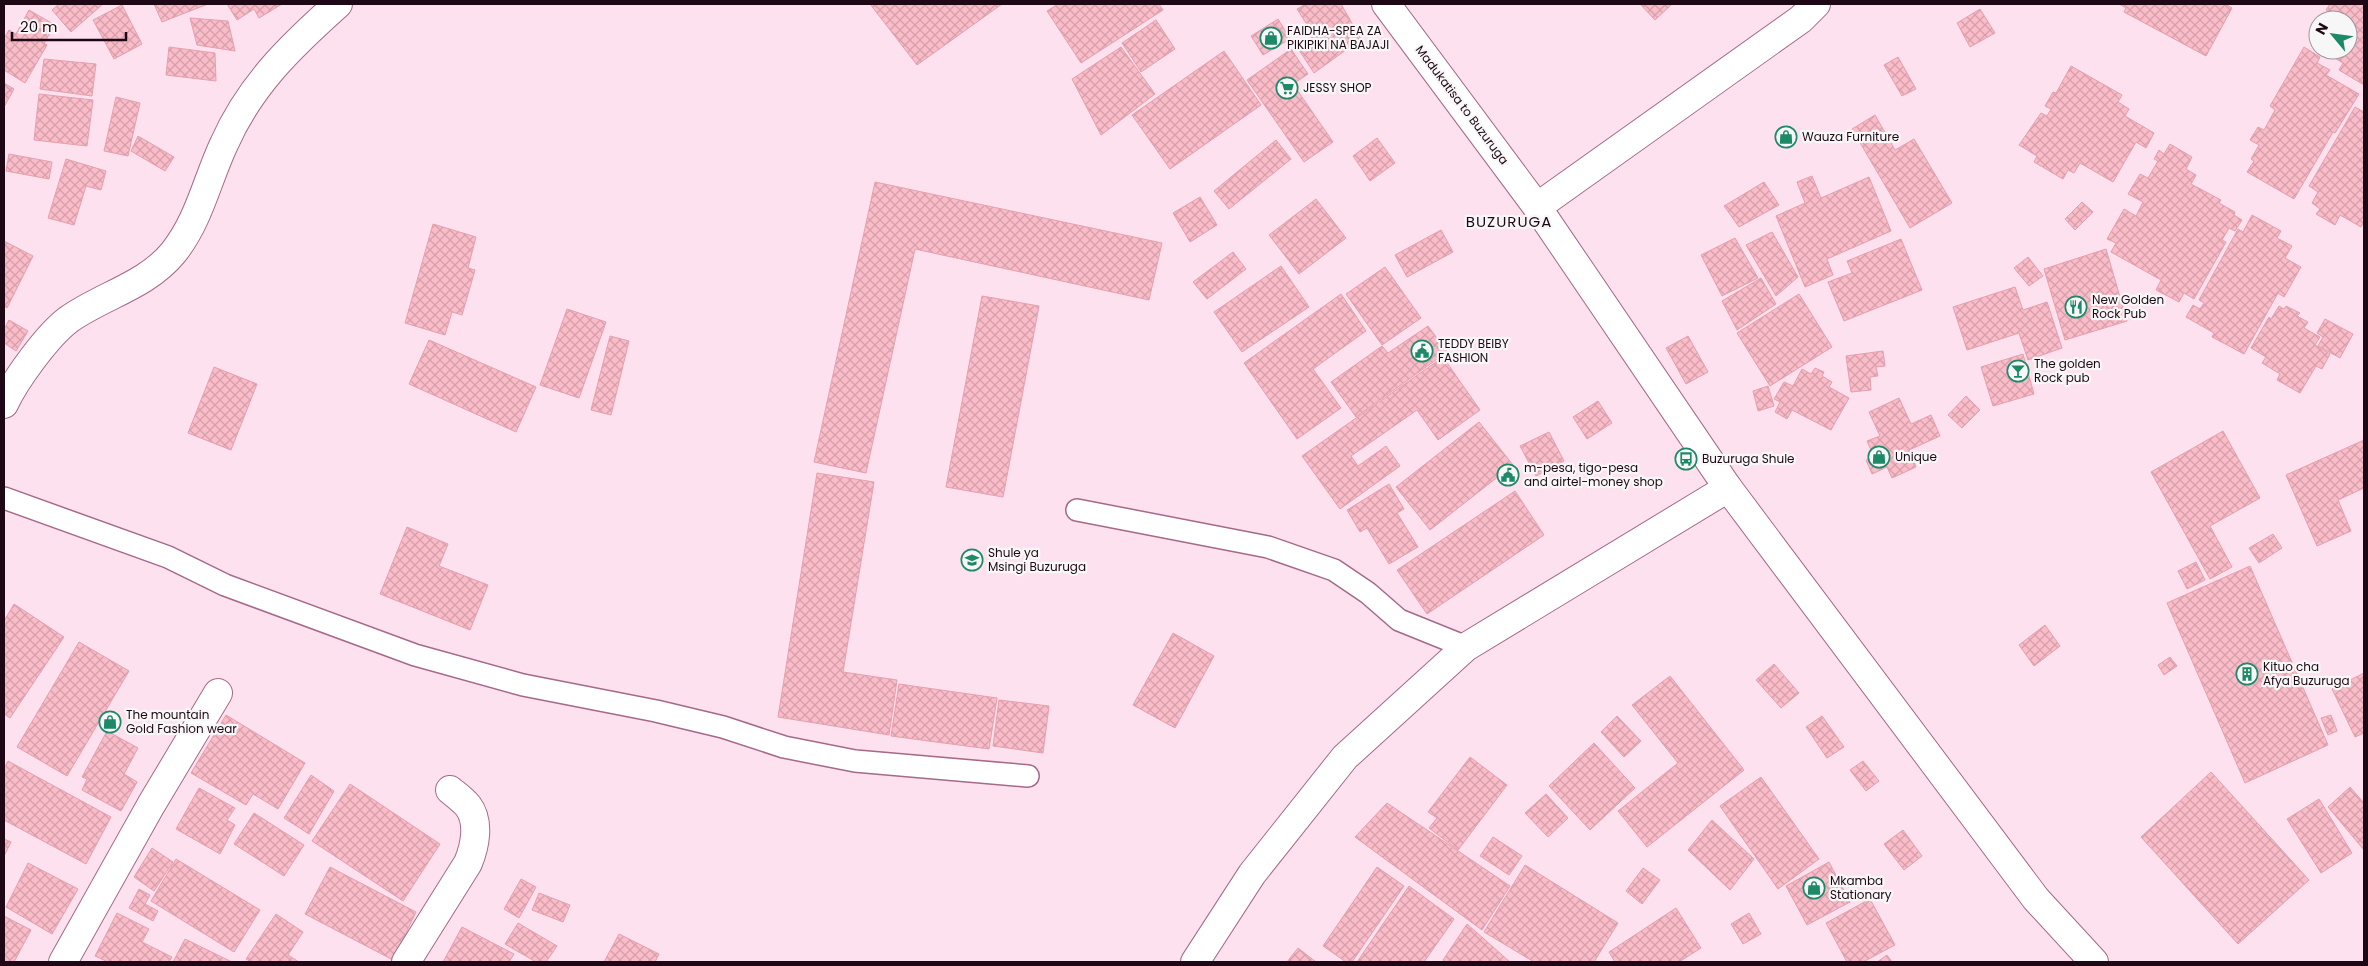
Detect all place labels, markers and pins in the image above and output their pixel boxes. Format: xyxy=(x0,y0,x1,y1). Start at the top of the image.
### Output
place label: FAIDHA-SPEA ZA PIKIPIKI NA BAJAJI xyxy=(1287,22,1389,53)
shop icon: FAIDHA-SPEA ZA PIKIPIKI NA BAJAJI xyxy=(1259,26,1283,50)
supermarket icon: JESSY SHOP xyxy=(1275,76,1299,100)
place label: JESSY SHOP xyxy=(1303,79,1372,96)
shop icon: Wauza Furniture xyxy=(1774,125,1798,149)
place label: Wauza Furniture xyxy=(1802,128,1899,145)
place label: New Golden Rock Pub xyxy=(2092,291,2164,322)
restaurant icon: New Golden Rock Pub xyxy=(2064,295,2088,319)
place label: TEDDY BEIBY FASHION xyxy=(1438,335,1509,366)
public building icon: TEDDY BEIBY FASHION xyxy=(1410,339,1434,363)
place label: The golden Rock pub xyxy=(2034,355,2101,386)
bar icon: The golden Rock pub xyxy=(2006,359,2030,383)
shop icon: Unique xyxy=(1867,445,1891,469)
bus stop icon: Buzuruga Shule xyxy=(1674,447,1698,471)
place label: Unique xyxy=(1895,448,1937,465)
place label: Buzuruga Shule xyxy=(1702,450,1795,467)
place label: m-pesa, tigo-pesa and airtel-money shop xyxy=(1524,459,1663,490)
public building icon: m-pesa, tigo-pesa and airtel-money shop xyxy=(1496,463,1520,487)
place label: Shule ya Msingi Buzuruga xyxy=(988,544,1086,575)
school or university icon: Shule ya Msingi Buzuruga xyxy=(960,548,984,572)
place label: Kituo cha Afya Buzuruga xyxy=(2263,658,2350,689)
building icon: Kituo cha Afya Buzuruga xyxy=(2235,662,2259,686)
place label: The mountain Gold Fashion wear xyxy=(126,706,237,737)
shop icon: The mountain Gold Fashion wear xyxy=(98,710,122,734)
place label: Mkamba Stationary xyxy=(1830,872,1892,903)
shop icon: Mkamba Stationary xyxy=(1802,876,1826,900)

